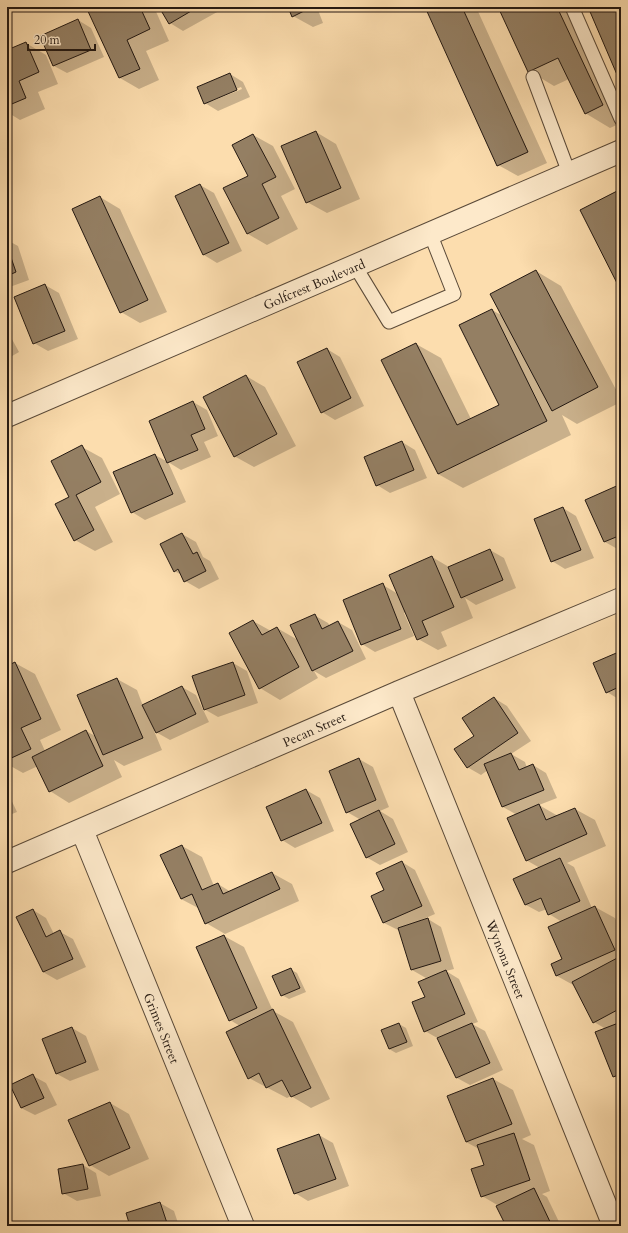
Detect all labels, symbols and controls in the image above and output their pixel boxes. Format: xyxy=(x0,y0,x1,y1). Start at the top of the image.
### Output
scale bar xyxy=(28,26,95,52)
text: 20 m xyxy=(34,32,61,48)
street label: Golfcrest Boulevard xyxy=(261,255,368,315)
street label: Pecan Street xyxy=(280,708,349,752)
street label: Wynona Street xyxy=(481,916,529,1001)
street label: Grimes Street xyxy=(139,990,183,1066)

